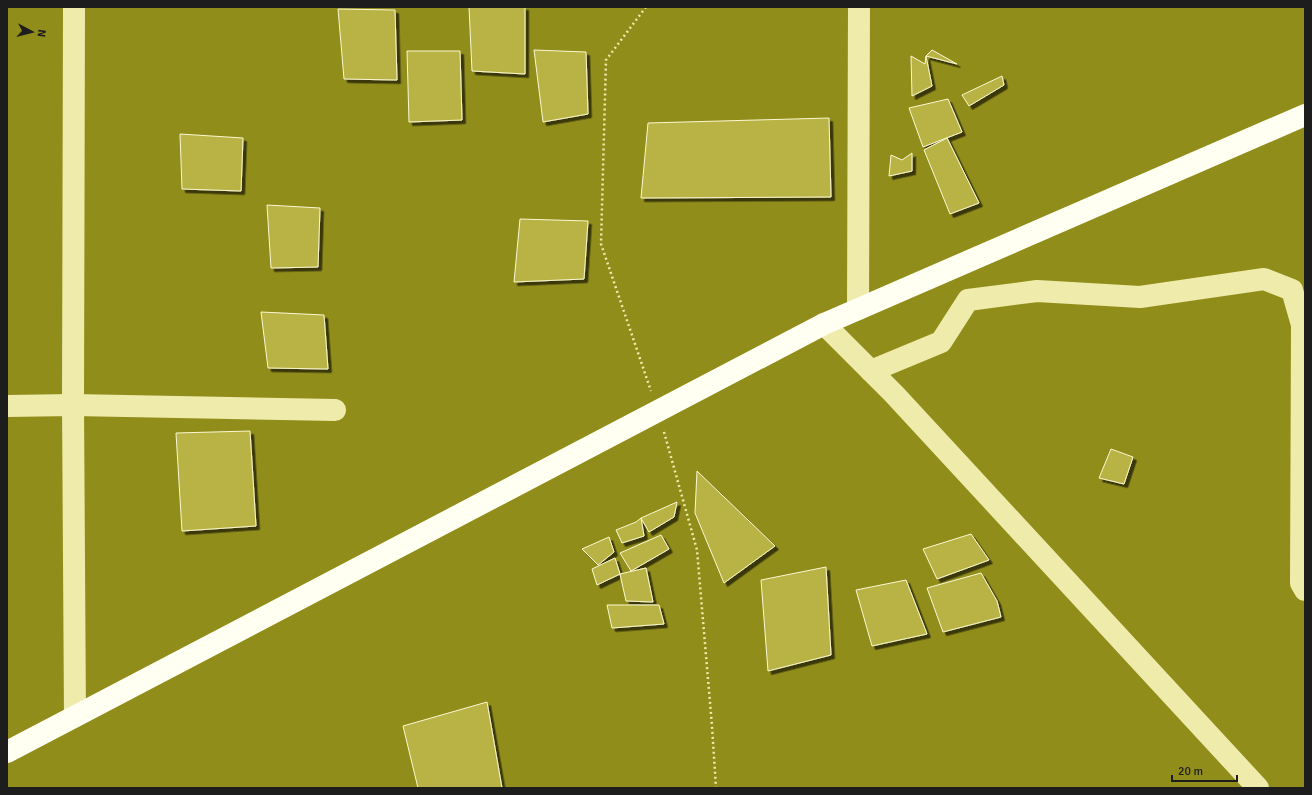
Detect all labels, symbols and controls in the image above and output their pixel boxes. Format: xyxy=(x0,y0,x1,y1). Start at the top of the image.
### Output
north arrow xyxy=(12,12,52,52)
text: N xyxy=(35,29,48,38)
scale bar xyxy=(1172,757,1237,783)
text: 20 m xyxy=(1178,764,1203,779)

